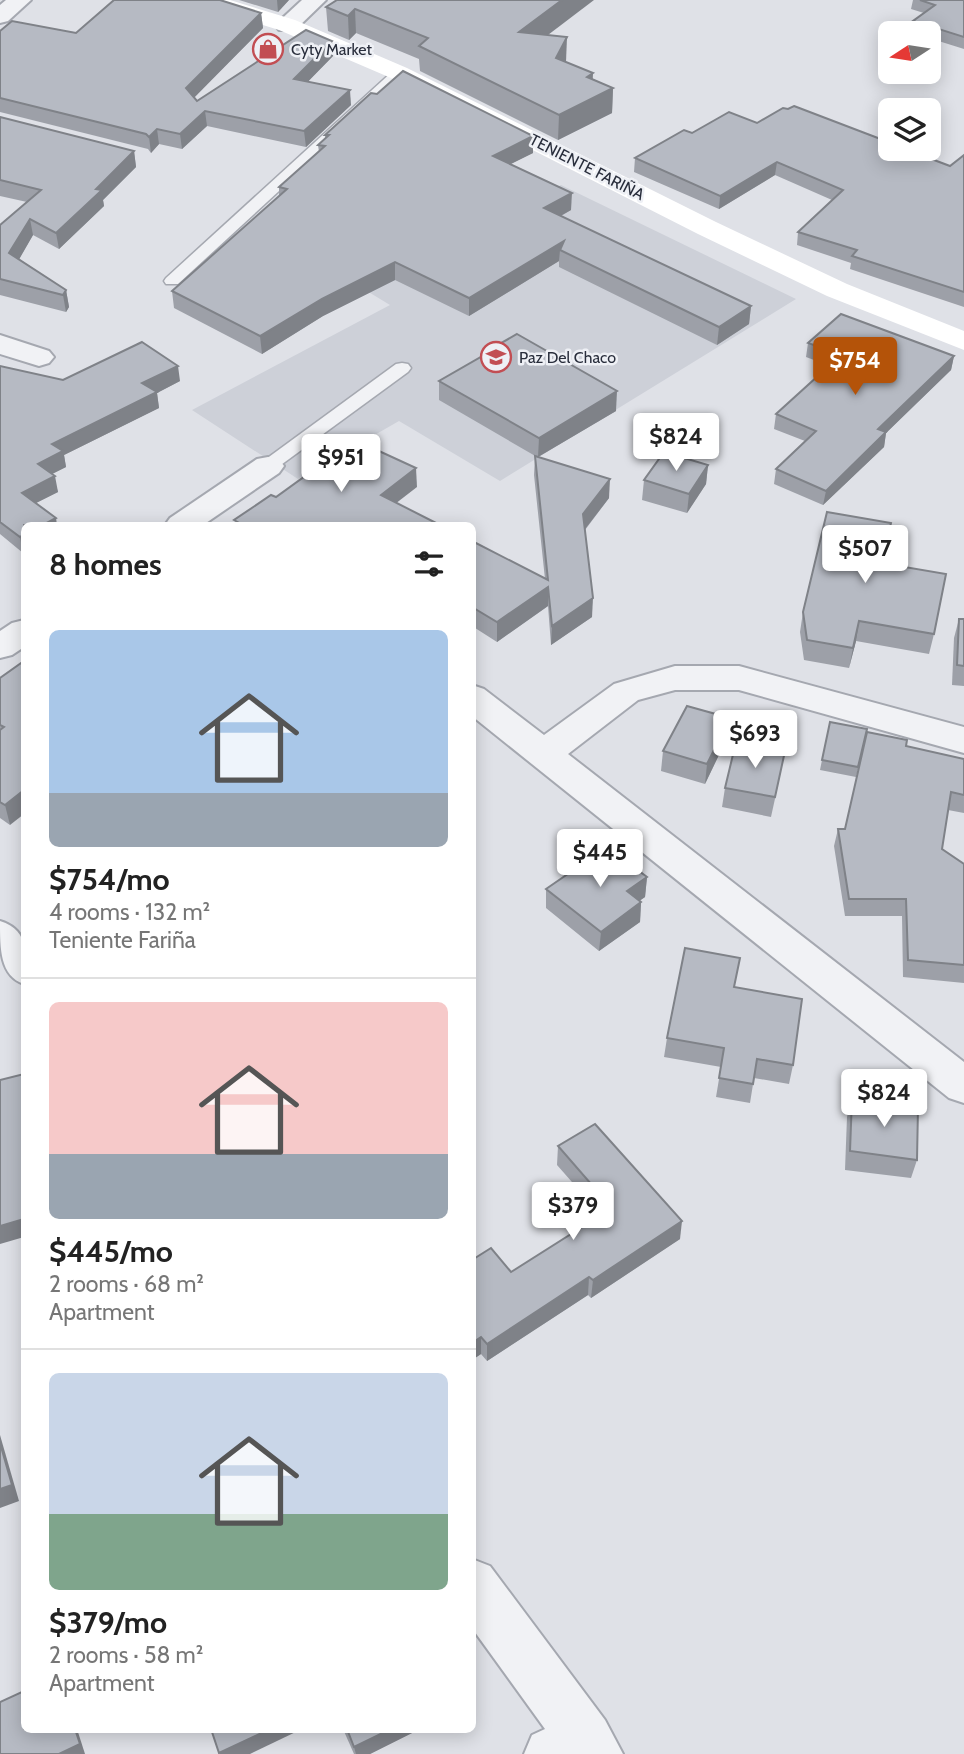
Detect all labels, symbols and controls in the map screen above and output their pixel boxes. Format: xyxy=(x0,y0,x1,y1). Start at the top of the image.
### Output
north arrow xyxy=(878,21,942,84)
map controls xyxy=(878,21,941,161)
shop icon: Cyty Market xyxy=(251,32,285,66)
place label: Cyty Market xyxy=(291,40,373,59)
button: layers xyxy=(878,98,941,161)
street label: TENIENTE FARIÑA xyxy=(527,130,648,204)
pin: $754 xyxy=(814,338,896,397)
school or university icon: Paz Del Chaco xyxy=(479,340,513,374)
text: $754 xyxy=(829,346,881,374)
place label: Paz Del Chaco xyxy=(519,348,616,367)
pin: $824 xyxy=(635,414,717,473)
text: $824 xyxy=(649,422,703,450)
pin: $951 xyxy=(300,434,382,494)
text: $951 xyxy=(317,443,365,471)
pin: $507 xyxy=(824,526,906,585)
text: $507 xyxy=(838,534,892,562)
icon: filters xyxy=(410,545,448,583)
text: 8 homes xyxy=(49,546,162,583)
icon: home xyxy=(186,675,312,801)
pin: $693 xyxy=(714,710,796,770)
text: $693 xyxy=(729,719,781,747)
pin: $445 xyxy=(559,830,641,889)
text: $445 xyxy=(573,838,627,866)
text: $754/mo xyxy=(49,861,170,898)
text: 4 rooms · 132 m² xyxy=(49,898,210,926)
text: Teniente Fariña xyxy=(49,926,196,954)
icon: home xyxy=(186,1047,312,1173)
pin: $824 xyxy=(843,1070,925,1129)
text: $824 xyxy=(857,1078,911,1106)
pin: $379 xyxy=(532,1182,614,1242)
text: $379 xyxy=(548,1191,598,1219)
text: $445/mo xyxy=(49,1233,173,1270)
text: 2 rooms · 68 m² xyxy=(49,1270,204,1298)
text: Apartment xyxy=(49,1298,154,1326)
icon: home xyxy=(186,1418,312,1544)
text: $379/mo xyxy=(49,1604,167,1641)
text: 2 rooms · 58 m² xyxy=(49,1641,203,1669)
text: Apartment xyxy=(49,1669,154,1697)

